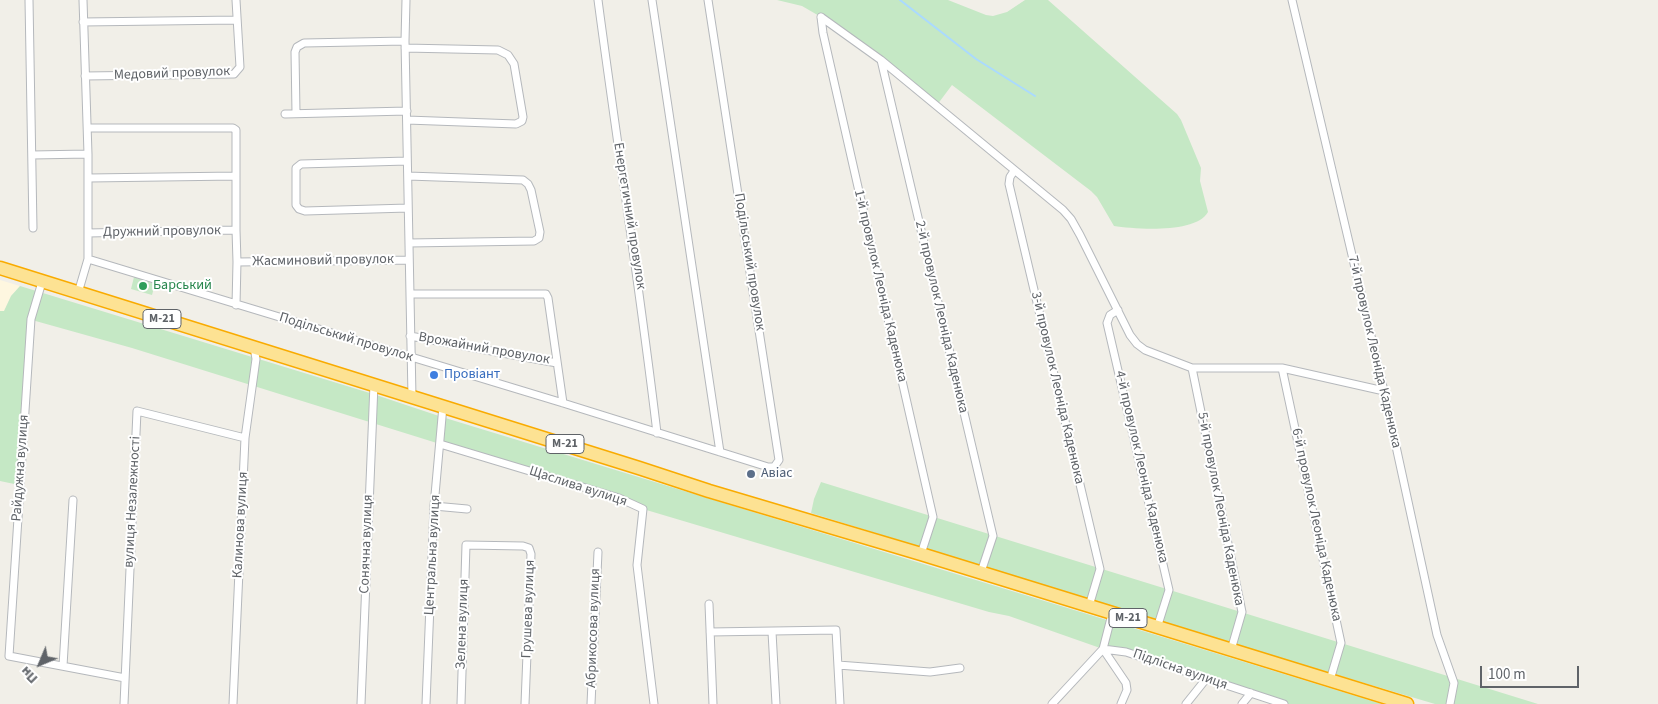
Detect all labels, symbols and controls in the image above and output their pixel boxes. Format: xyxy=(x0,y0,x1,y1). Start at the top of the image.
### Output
street label: Медовий провулок xyxy=(114,64,230,84)
street label: Енергетичний провулок xyxy=(609,141,649,291)
street label: 1-й провулок Леоніда Каденюка xyxy=(850,188,910,384)
street label: Подільський провулок xyxy=(730,192,768,332)
street label: 2-й провулок Леоніда Каденюка xyxy=(911,219,971,415)
street label: Дружний провулок xyxy=(103,223,221,241)
street label: Жасминовий провулок xyxy=(252,251,394,271)
street label: 7-й провулок Леоніда Каденюка xyxy=(1344,254,1404,450)
place label: Барський xyxy=(153,278,212,294)
marker: Барський xyxy=(137,280,149,292)
street label: 3-й провулок Леоніда Каденюка xyxy=(1027,290,1087,486)
road number: М-21 xyxy=(143,310,181,328)
street label: Подільський провулок xyxy=(277,310,415,366)
street label: Врожайний провулок xyxy=(417,329,551,369)
place label: Провіант xyxy=(444,367,500,383)
marker: Провіант xyxy=(428,369,440,381)
street label: 4-й провулок Леоніда Каденюка xyxy=(1111,369,1171,565)
street label: 5-й провулок Леоніда Каденюка xyxy=(1193,411,1247,607)
street label: Райдужна вулиця xyxy=(9,414,33,522)
street label: 6-й провулок Леоніда Каденюка xyxy=(1287,427,1345,623)
road number: М-21 xyxy=(546,434,584,454)
street label: вулиця Незалежності xyxy=(121,436,145,568)
street label: Щаслива вулиця xyxy=(527,463,629,511)
place label: Авіас xyxy=(761,466,793,482)
marker: Авіас xyxy=(745,468,757,480)
street label: Калинова вулиця xyxy=(230,471,252,579)
street label: Сонячна вулиця xyxy=(357,494,377,594)
street label: Центральна вулиця xyxy=(421,494,445,616)
street label: Грушева вулиця xyxy=(519,559,539,659)
street label: Абрикосова вулиця xyxy=(584,568,604,688)
street label: Зелена вулиця xyxy=(453,578,473,670)
road number: М-21 xyxy=(1109,608,1147,628)
north arrow xyxy=(15,639,65,689)
street label: Підлісна вулиця xyxy=(1130,646,1230,694)
scale bar xyxy=(1483,656,1582,688)
text: Пн xyxy=(16,661,43,688)
text: 100 m xyxy=(1488,664,1526,685)

